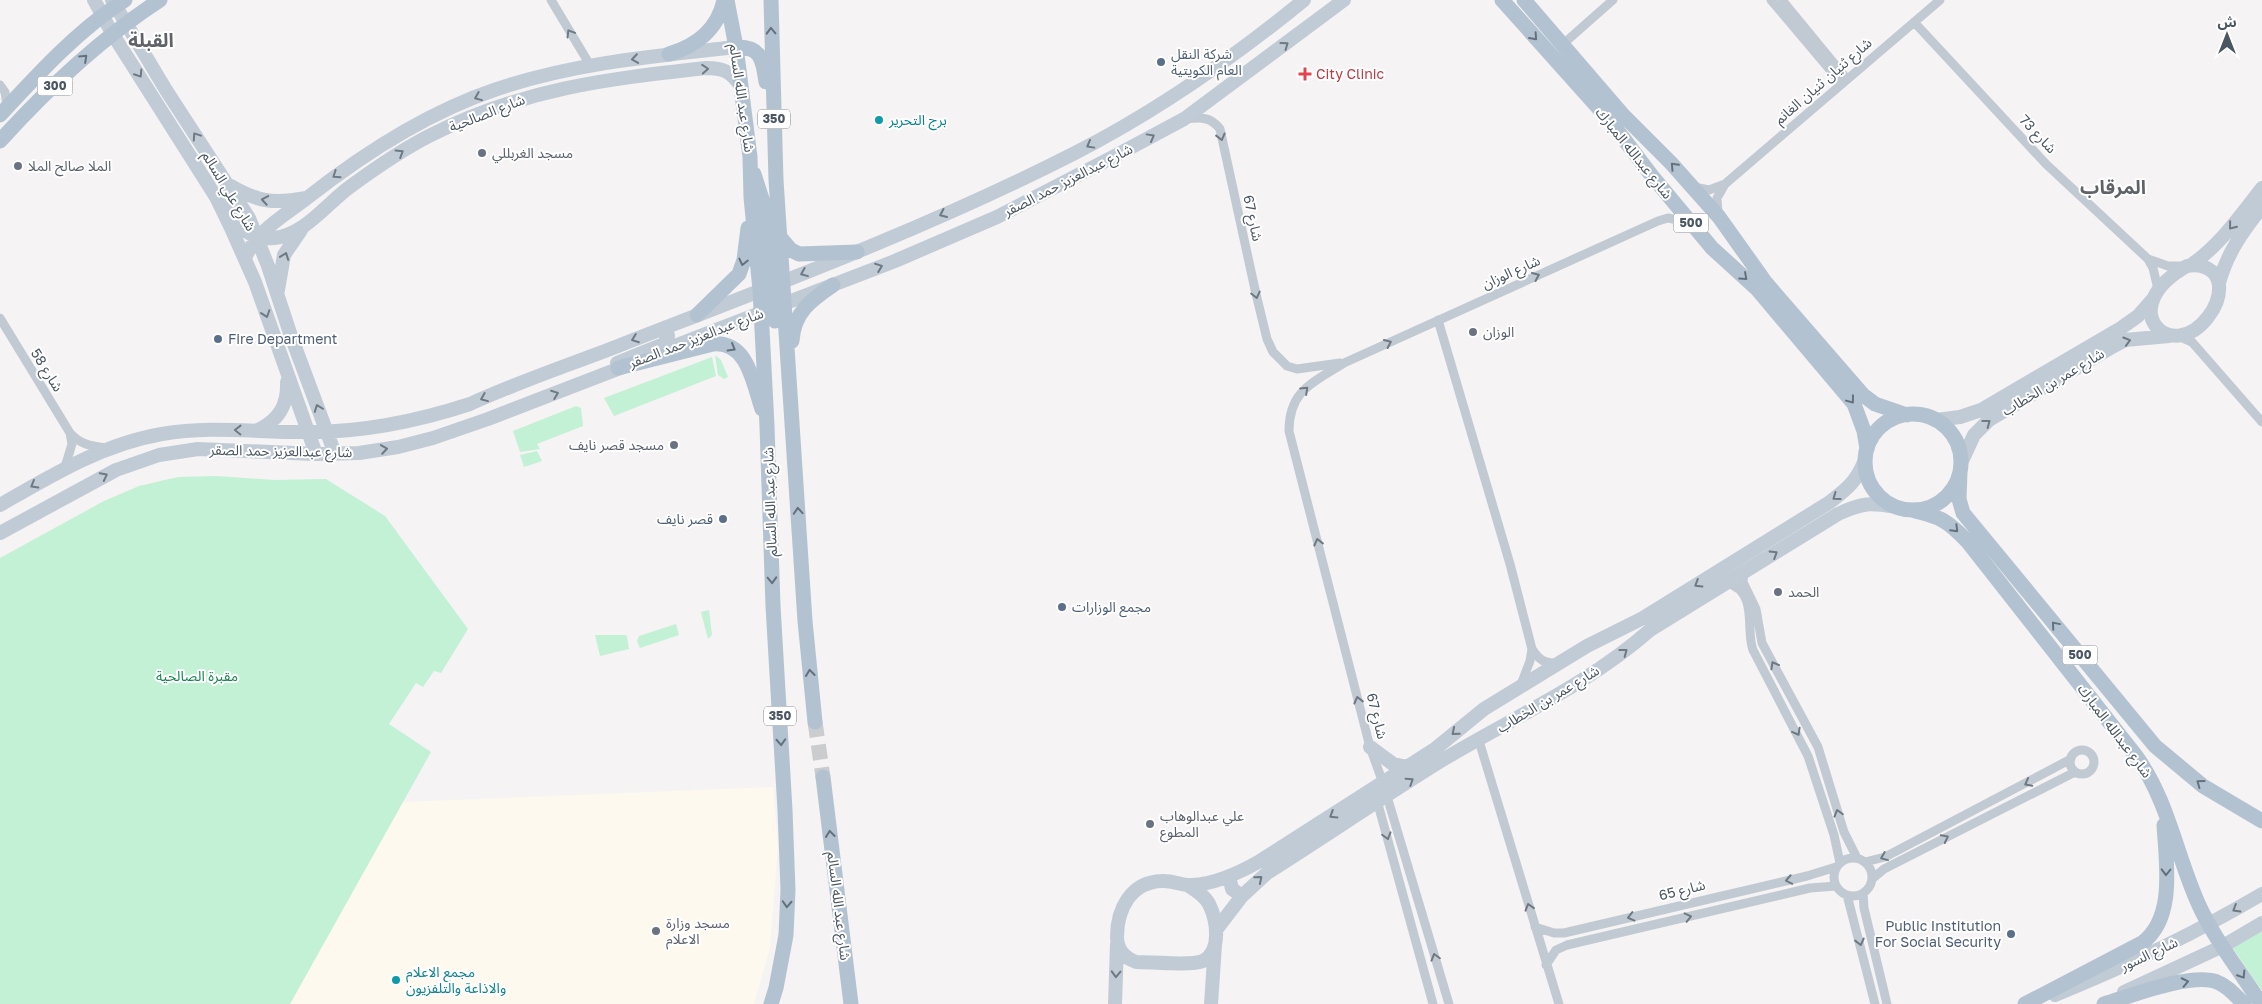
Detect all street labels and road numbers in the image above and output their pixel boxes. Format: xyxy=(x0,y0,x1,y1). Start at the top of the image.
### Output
street label: شارع ثنيان ثنيان الغانم xyxy=(1770,34,1877,130)
street label: شارع عبد الله السالم xyxy=(723,43,759,154)
road number: 300 xyxy=(38,76,72,95)
street label: شارع الصالحية xyxy=(447,90,528,138)
street label: شارع عبدالله المبارك xyxy=(1590,104,1676,204)
road number: 350 xyxy=(758,110,790,128)
street label: شارع 73 xyxy=(2014,111,2060,158)
street label: شارع عبدالعزيز حمد الصقر xyxy=(999,140,1137,223)
street label: شارع علي السالم xyxy=(196,148,260,236)
street label: شارع 67 xyxy=(1237,193,1267,243)
road number: 500 xyxy=(1674,214,1708,232)
street label: شارع الوزان xyxy=(1479,251,1544,295)
street label: شارع عبدالعزيز حمد الصقر xyxy=(625,304,767,374)
street label: شارع عمر بن الخطاب xyxy=(1999,344,2109,421)
street label: شارع 58 xyxy=(25,345,67,396)
street label: شارع عبدالعزيز حمد الصقر xyxy=(208,441,353,463)
street label: شارع عبد الله السالم xyxy=(759,447,783,557)
road number: 500 xyxy=(2062,646,2098,664)
street label: شارع عمر بن الخطاب xyxy=(1494,661,1604,738)
street label: شارع عبدالله المبارك xyxy=(2072,681,2156,783)
street label: شارع 67 xyxy=(1361,691,1391,741)
road number: 350 xyxy=(764,706,796,726)
street label: شارع عبد الله السالم xyxy=(821,851,855,962)
street label: شارع 65 xyxy=(1657,876,1708,906)
street label: شارع السور xyxy=(2116,933,2181,977)

